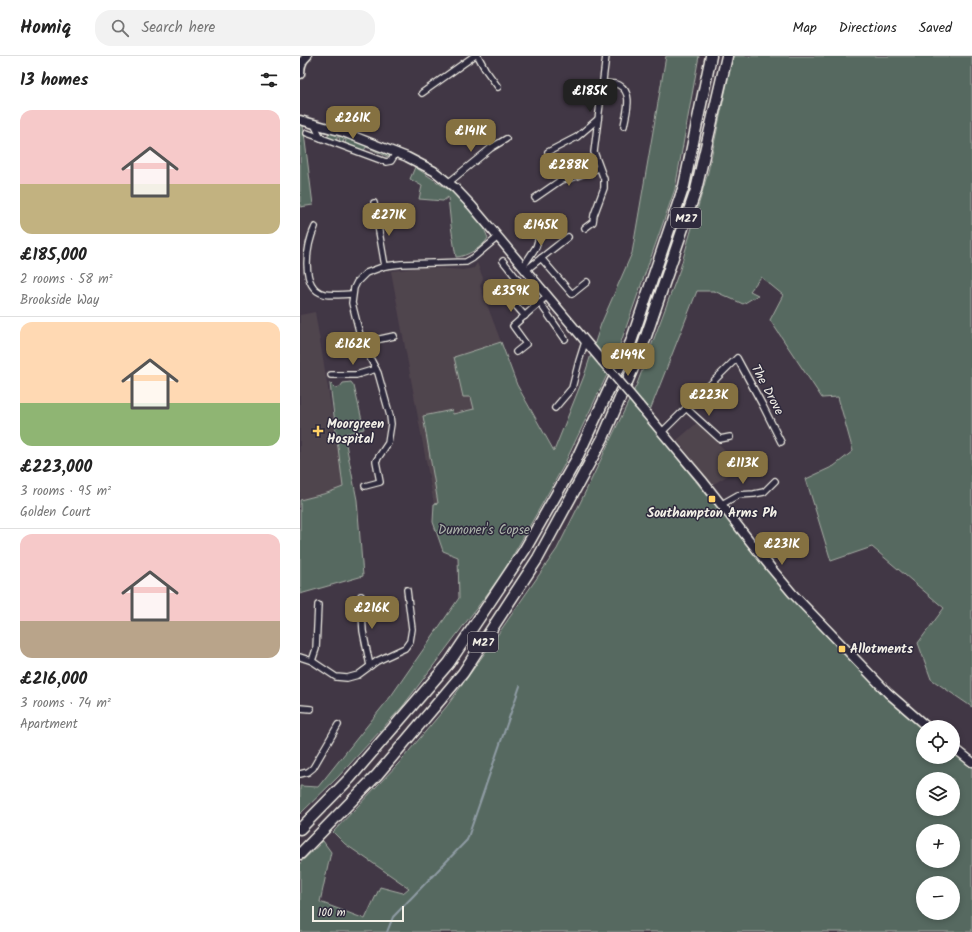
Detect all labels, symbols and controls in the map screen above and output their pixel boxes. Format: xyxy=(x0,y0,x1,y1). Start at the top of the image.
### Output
search box xyxy=(95,10,375,46)
text: Homiq xyxy=(20,13,71,43)
text: Search here xyxy=(141,16,215,40)
icon: search xyxy=(109,17,131,39)
text: Map xyxy=(792,17,817,39)
text: Directions xyxy=(839,17,897,39)
text: Saved xyxy=(919,17,952,39)
text: 13 homes xyxy=(20,67,88,94)
icon: filters xyxy=(258,69,280,91)
pin: £185K xyxy=(562,79,618,113)
text: £185K xyxy=(572,81,608,102)
pin: £261K xyxy=(325,106,381,140)
text: £261K xyxy=(335,108,371,129)
pin: £141K xyxy=(443,119,499,153)
text: £141K xyxy=(455,121,487,142)
icon: home xyxy=(114,136,186,208)
pin: £288K xyxy=(541,153,597,187)
text: £288K xyxy=(549,155,589,176)
pin: £271K xyxy=(361,203,417,237)
text: £271K xyxy=(372,205,406,226)
road number: M27 xyxy=(671,208,701,228)
pin: £145K xyxy=(513,213,569,247)
text: £145K xyxy=(524,215,558,236)
text: £185,000 xyxy=(20,242,87,269)
text: 2 rooms · 58 m² xyxy=(20,269,113,290)
pin: £359K xyxy=(483,279,539,313)
text: £359K xyxy=(492,281,530,302)
text: Brookside Way xyxy=(20,290,99,311)
pin: £162K xyxy=(325,332,381,366)
text: £162K xyxy=(335,334,371,355)
pin: £149K xyxy=(600,343,656,377)
text: £149K xyxy=(611,345,645,366)
icon: home xyxy=(114,348,186,420)
street label: The Drove xyxy=(745,361,789,419)
pin: £223K xyxy=(681,383,737,417)
text: £223K xyxy=(689,385,729,406)
place label: Moorgreen Hospital xyxy=(327,414,384,450)
marker: Moorgreen Hospital xyxy=(312,425,324,437)
pin: £113K xyxy=(715,451,771,485)
text: £113K xyxy=(727,453,759,474)
text: £223,000 xyxy=(20,454,92,481)
text: 3 rooms · 95 m² xyxy=(20,481,111,502)
marker: Southampton Arms Ph xyxy=(707,494,717,504)
text: Golden Court xyxy=(20,502,91,523)
place label: Southampton Arms Ph xyxy=(647,503,777,524)
park label: Dumoner's Copse xyxy=(438,520,530,541)
pin: £231K xyxy=(754,532,810,566)
text: £231K xyxy=(764,534,800,555)
icon: home xyxy=(114,560,186,632)
pin: £216K xyxy=(344,596,400,630)
text: £216K xyxy=(354,598,390,619)
road number: M27 xyxy=(468,632,498,652)
place label: Allotments xyxy=(850,639,913,660)
marker: Allotments xyxy=(837,644,847,654)
text: £216,000 xyxy=(20,666,87,693)
text: 3 rooms · 74 m² xyxy=(20,693,111,714)
text: Apartment xyxy=(20,714,78,735)
map controls xyxy=(916,720,960,920)
button: locate xyxy=(916,720,960,764)
button: layers xyxy=(916,772,960,816)
button: + xyxy=(916,824,960,868)
button: − xyxy=(916,876,960,920)
scale bar xyxy=(312,904,404,923)
text: 100 m xyxy=(318,904,346,922)

